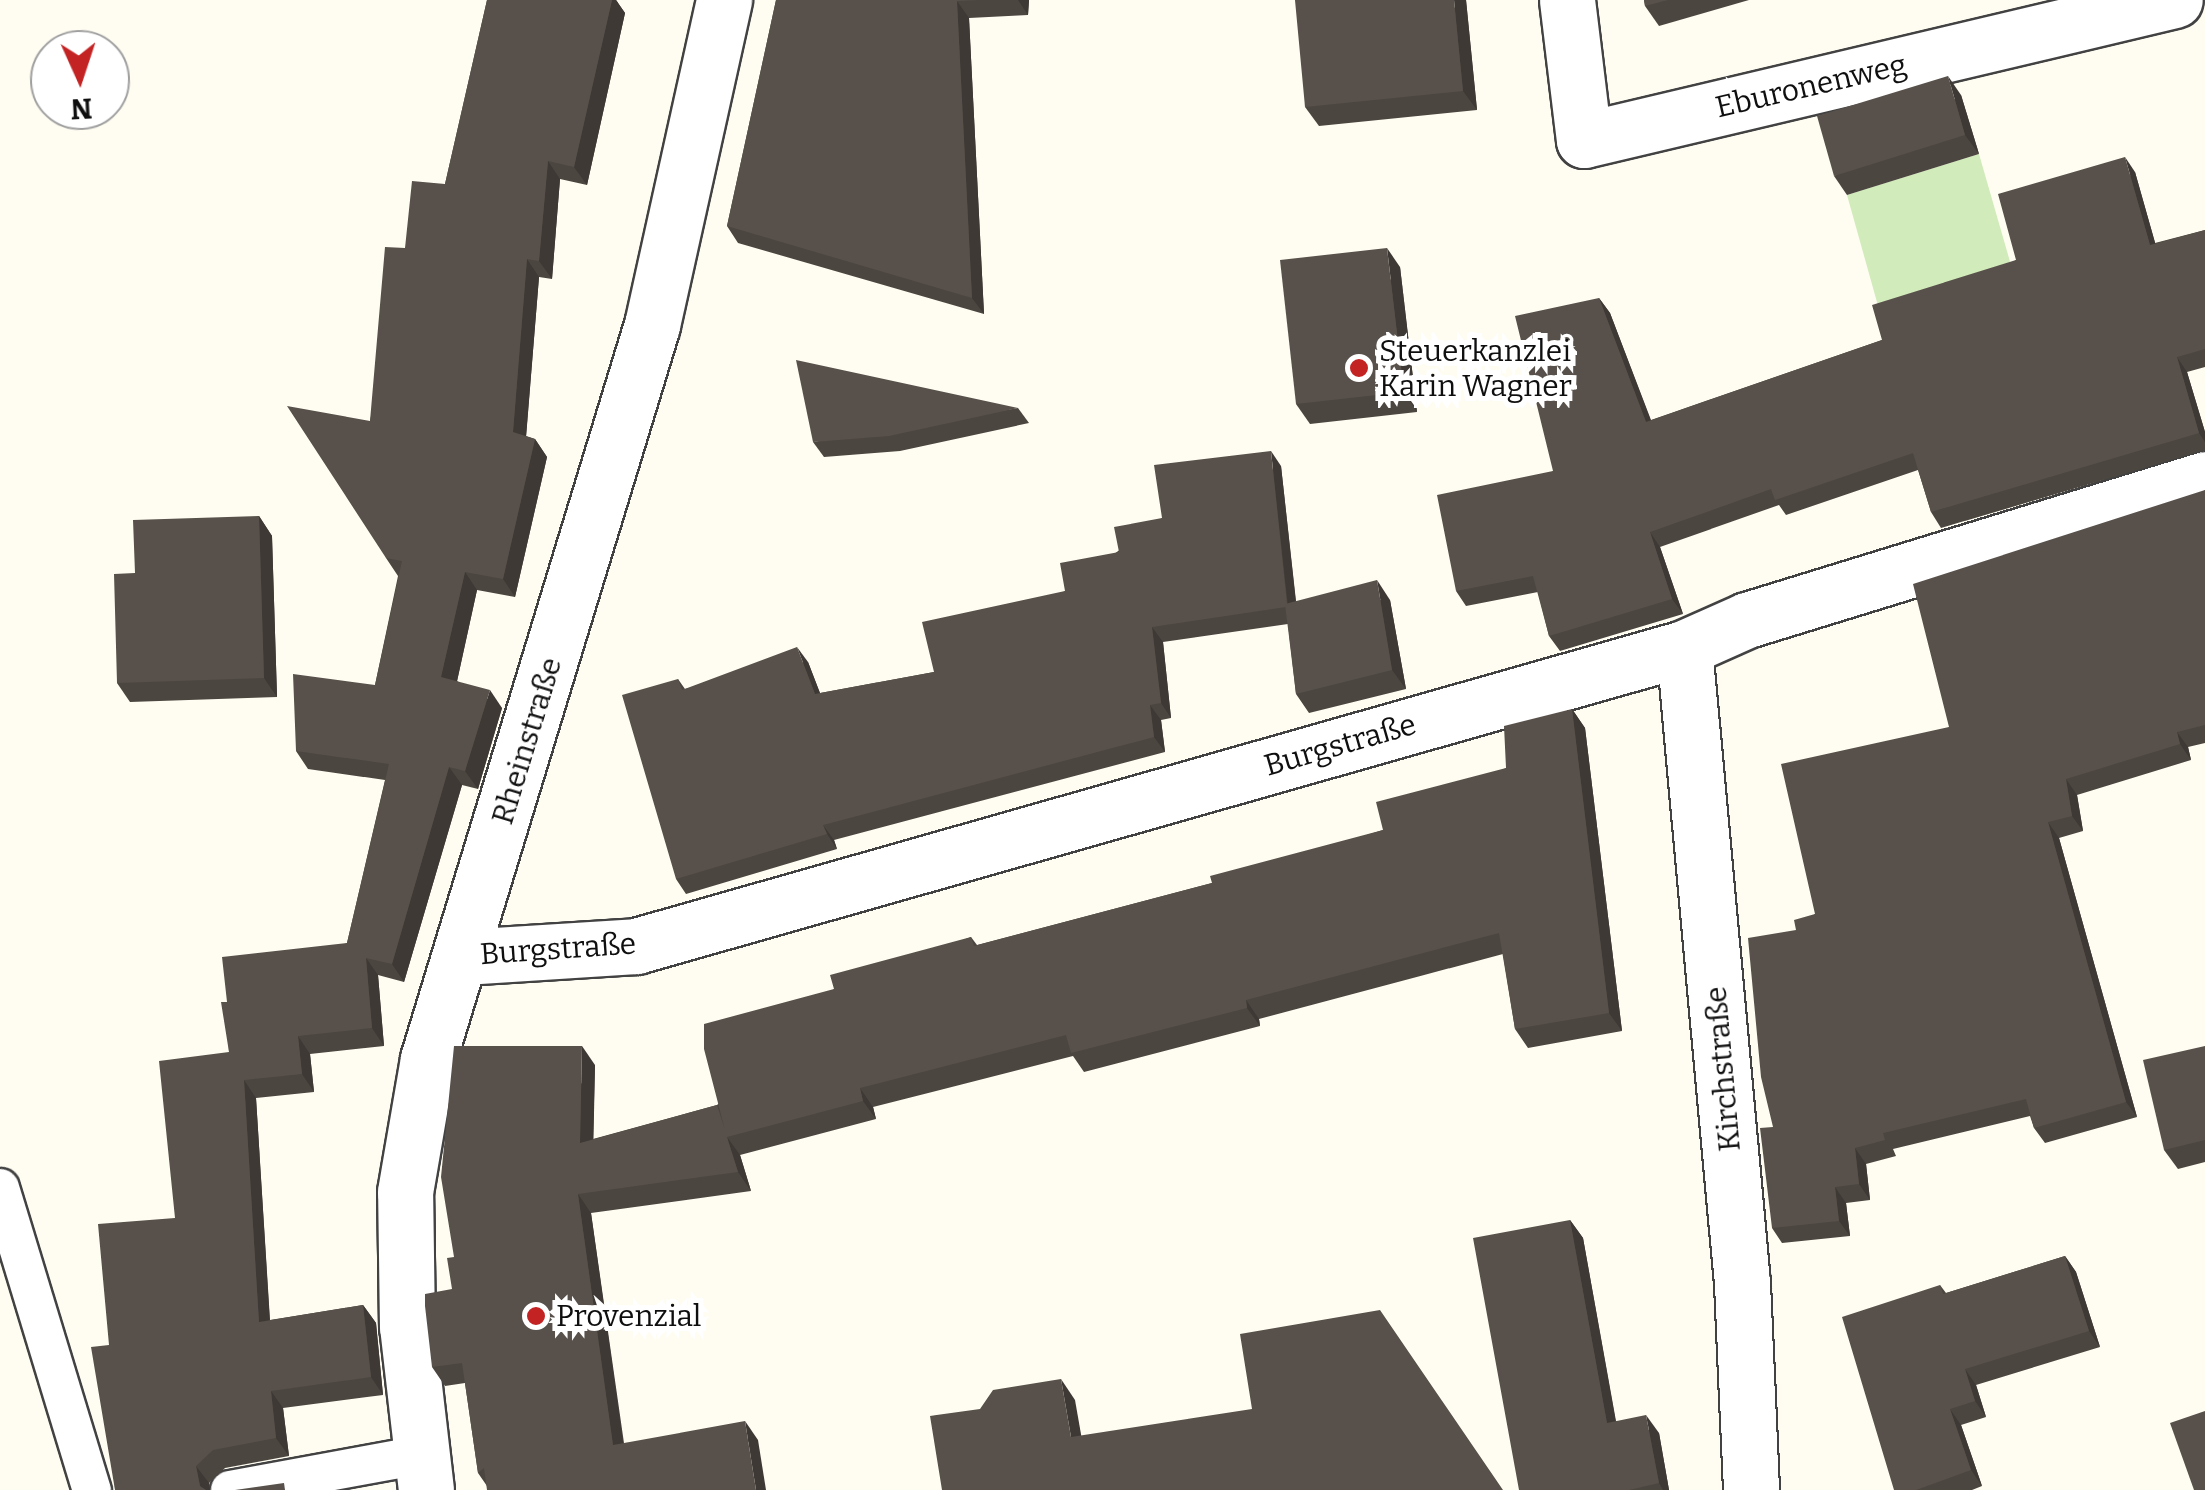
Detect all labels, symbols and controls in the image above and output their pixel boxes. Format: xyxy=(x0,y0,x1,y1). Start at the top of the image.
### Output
north arrow xyxy=(30,30,130,130)
street label: Eburonenweg xyxy=(1712,47,1910,125)
text: N xyxy=(70,91,93,126)
place label: Steuerkanzlei Karin Wagner xyxy=(1379,333,1572,404)
marker: Steuerkanzlei Karin Wagner xyxy=(1348,357,1370,379)
street label: Rheinstraße xyxy=(485,653,569,829)
street label: Burgstraße xyxy=(1260,706,1420,784)
street label: Burgstraße xyxy=(479,926,637,972)
street label: Kirchstraße xyxy=(1698,985,1748,1153)
place label: Provenzial xyxy=(556,1298,701,1334)
marker: Provenzial xyxy=(525,1305,547,1327)

